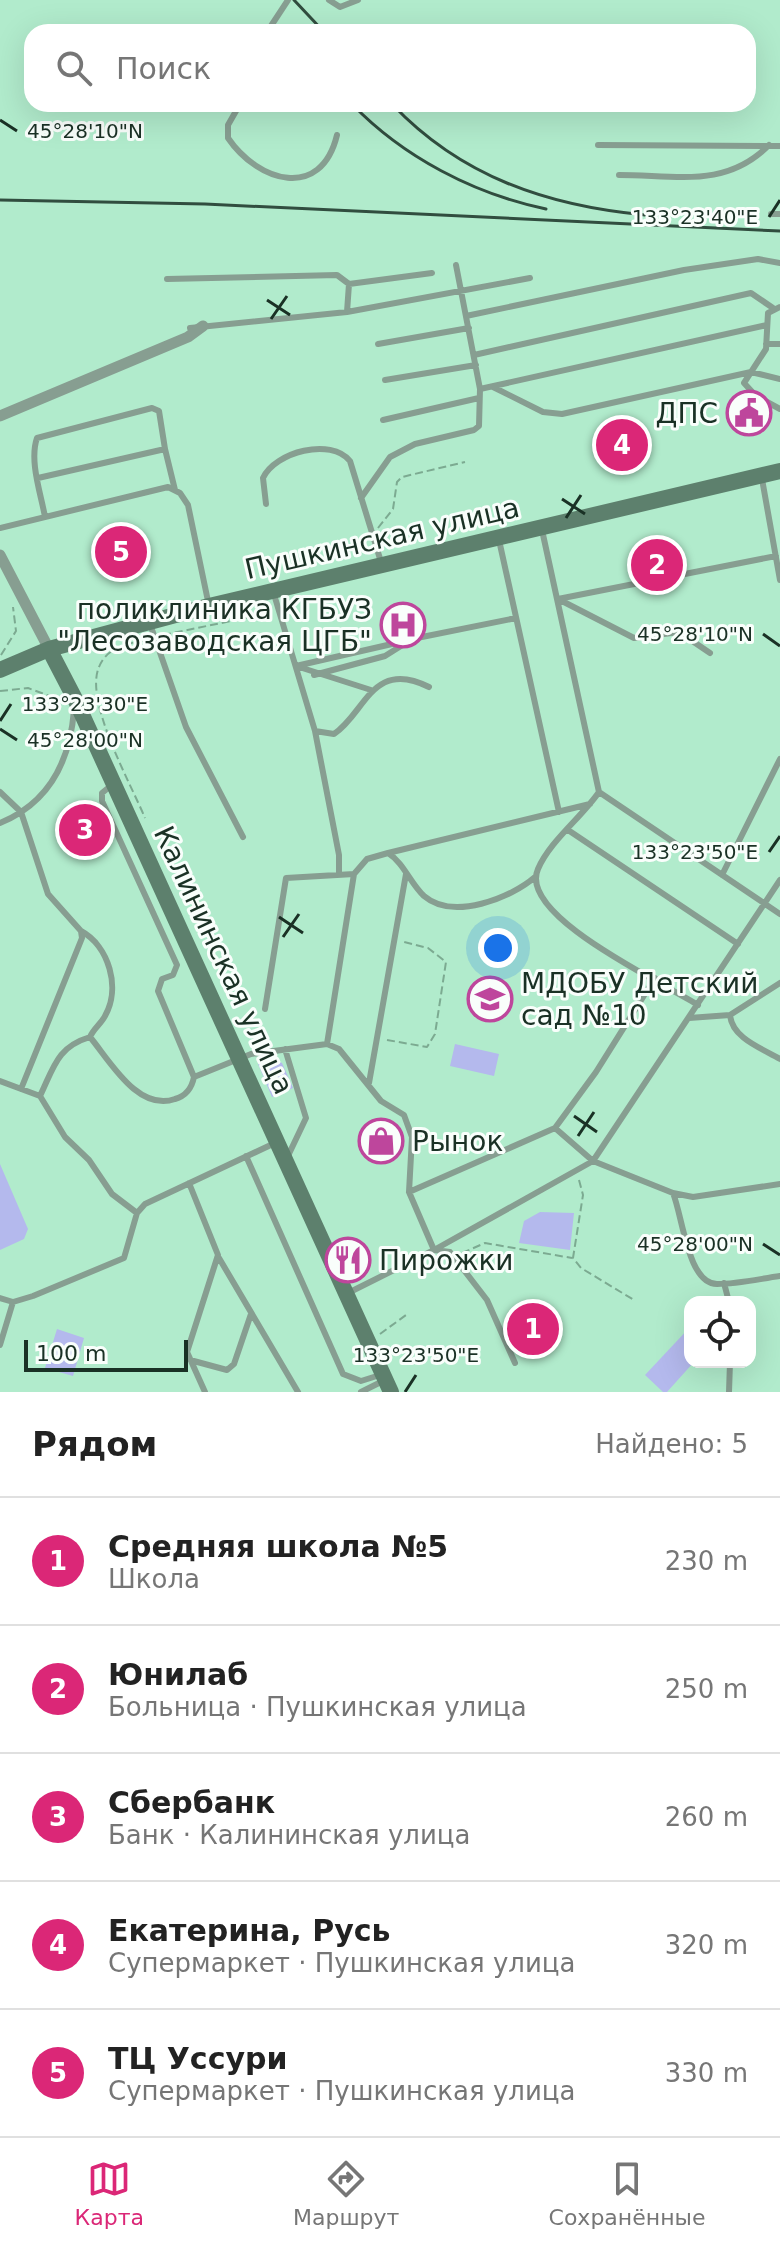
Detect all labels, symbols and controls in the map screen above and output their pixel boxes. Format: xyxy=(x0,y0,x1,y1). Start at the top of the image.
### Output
search box xyxy=(24,24,756,112)
icon: search xyxy=(52,46,96,90)
text: Поиск xyxy=(116,51,211,86)
text: 45°28'10"N xyxy=(27,119,143,143)
text: 133°23'40"E xyxy=(632,205,758,229)
public building icon: ДПС xyxy=(725,389,773,437)
place label: ДПС xyxy=(656,397,718,430)
pin: 4 xyxy=(596,415,648,475)
street label: Пушкинская улица xyxy=(242,491,523,586)
pin: 5 xyxy=(95,522,147,582)
pin: 2 xyxy=(631,535,683,595)
place label: поликлиника КГБУЗ "Лесозаводская ЦГБ" xyxy=(57,593,372,658)
hospital icon: поликлиника КГБУЗ "Лесозаводская ЦГБ" xyxy=(379,601,427,649)
text: 45°28'10"N xyxy=(637,622,753,646)
text: 133°23'30"E xyxy=(22,692,148,716)
text: 45°28'00"N xyxy=(27,728,143,752)
pin: 3 xyxy=(59,800,111,860)
street label: Калининская улица xyxy=(147,821,300,1100)
text: 133°23'50"E xyxy=(632,840,758,864)
your location xyxy=(478,928,518,968)
place label: МДОБУ Детский сад №10 xyxy=(521,967,758,1032)
school or university icon: МДОБУ Детский сад №10 xyxy=(466,975,514,1023)
shop icon: Рынок xyxy=(357,1117,405,1165)
place label: Рынок xyxy=(412,1125,503,1158)
text: 45°28'00"N xyxy=(637,1232,753,1256)
restaurant icon: Пирожки xyxy=(324,1236,372,1284)
place label: Пирожки xyxy=(379,1244,514,1277)
map controls xyxy=(684,1296,756,1368)
button: locate xyxy=(684,1296,756,1368)
pin: 1 xyxy=(507,1299,559,1359)
scale bar xyxy=(24,1336,188,1372)
text: 100 m xyxy=(36,1341,106,1366)
text: 133°23'50"E xyxy=(353,1343,479,1367)
text: Рядом xyxy=(32,1424,157,1464)
text: Найдено: 5 xyxy=(595,1429,748,1459)
text: Средняя школа №5 xyxy=(108,1529,448,1564)
text: 1 xyxy=(49,1546,67,1576)
text: 230 m xyxy=(665,1546,748,1576)
text: Школа xyxy=(108,1564,200,1594)
text: Юнилаб xyxy=(108,1657,248,1692)
text: 2 xyxy=(49,1674,67,1704)
text: 250 m xyxy=(665,1674,748,1704)
text: Больница · Пушкинская улица xyxy=(108,1692,527,1722)
text: Сбербанк xyxy=(108,1785,275,1820)
text: 3 xyxy=(49,1802,67,1832)
text: 260 m xyxy=(665,1802,748,1832)
text: Банк · Калининская улица xyxy=(108,1820,470,1850)
text: Екатерина, Русь xyxy=(108,1913,390,1948)
text: 4 xyxy=(49,1930,67,1960)
text: 320 m xyxy=(665,1930,748,1960)
text: Супермаркет · Пушкинская улица xyxy=(108,1948,575,1978)
text: ТЦ Уссури xyxy=(108,2041,288,2076)
text: 5 xyxy=(49,2058,67,2088)
text: 330 m xyxy=(665,2058,748,2088)
text: Супермаркет · Пушкинская улица xyxy=(108,2076,575,2106)
tab: Карта xyxy=(75,2157,144,2230)
tab: Маршрут xyxy=(293,2157,399,2230)
tab: Сохранённые xyxy=(549,2157,705,2230)

